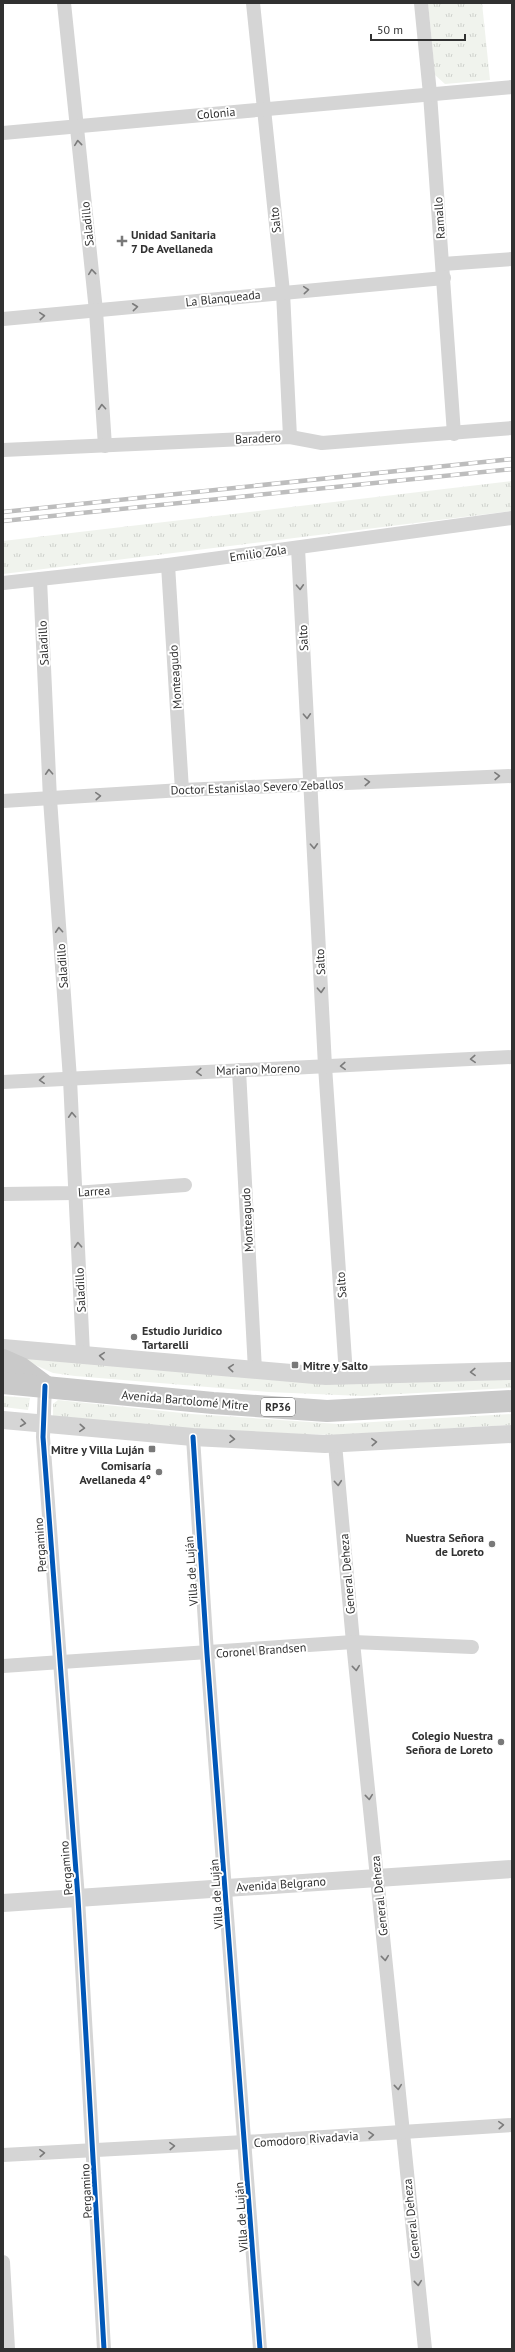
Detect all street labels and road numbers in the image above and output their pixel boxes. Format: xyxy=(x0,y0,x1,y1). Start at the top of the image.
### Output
street label: Colonia xyxy=(196,104,236,122)
street label: Ramallo xyxy=(430,196,448,240)
street label: Saladillo xyxy=(77,201,97,247)
street label: Salto xyxy=(266,206,284,234)
street label: La Blanqueada xyxy=(185,287,261,309)
street label: Baradero xyxy=(235,429,281,447)
street label: Emilio Zola xyxy=(229,542,287,564)
street label: Saladillo xyxy=(34,620,52,666)
street label: Salto xyxy=(295,625,311,651)
street label: Monteagudo xyxy=(165,644,185,710)
street label: Doctor Estanislao Severo Zeballos xyxy=(170,776,344,798)
street label: Saladillo xyxy=(53,943,71,989)
street label: Salto xyxy=(312,949,328,975)
street label: Mariano Moreno xyxy=(216,1060,300,1078)
street label: Larrea xyxy=(77,1182,111,1200)
street label: Monteagudo xyxy=(238,1188,256,1252)
street label: Saladillo xyxy=(71,1267,89,1313)
street label: Salto xyxy=(333,1271,349,1299)
street label: Avenida Bartolomé Mitre xyxy=(121,1387,249,1413)
road number: RP36 xyxy=(261,1398,295,1416)
street label: Pergamino xyxy=(31,1517,49,1573)
street label: General Deheza xyxy=(336,1533,358,1615)
street label: Villa de Luján xyxy=(181,1536,201,1607)
street label: Coronel Brandsen xyxy=(215,1639,307,1661)
street label: Pergamino xyxy=(56,1840,76,1896)
street label: General Deheza xyxy=(367,1855,391,1937)
street label: Villa de Luján xyxy=(206,1859,226,1930)
street label: Avenida Belgrano xyxy=(236,1873,326,1895)
street label: Comodoro Rivadavia xyxy=(253,2128,359,2150)
street label: Pergamino xyxy=(77,2163,95,2219)
street label: General Deheza xyxy=(399,2178,423,2260)
street label: Villa de Luján xyxy=(231,2182,251,2253)

